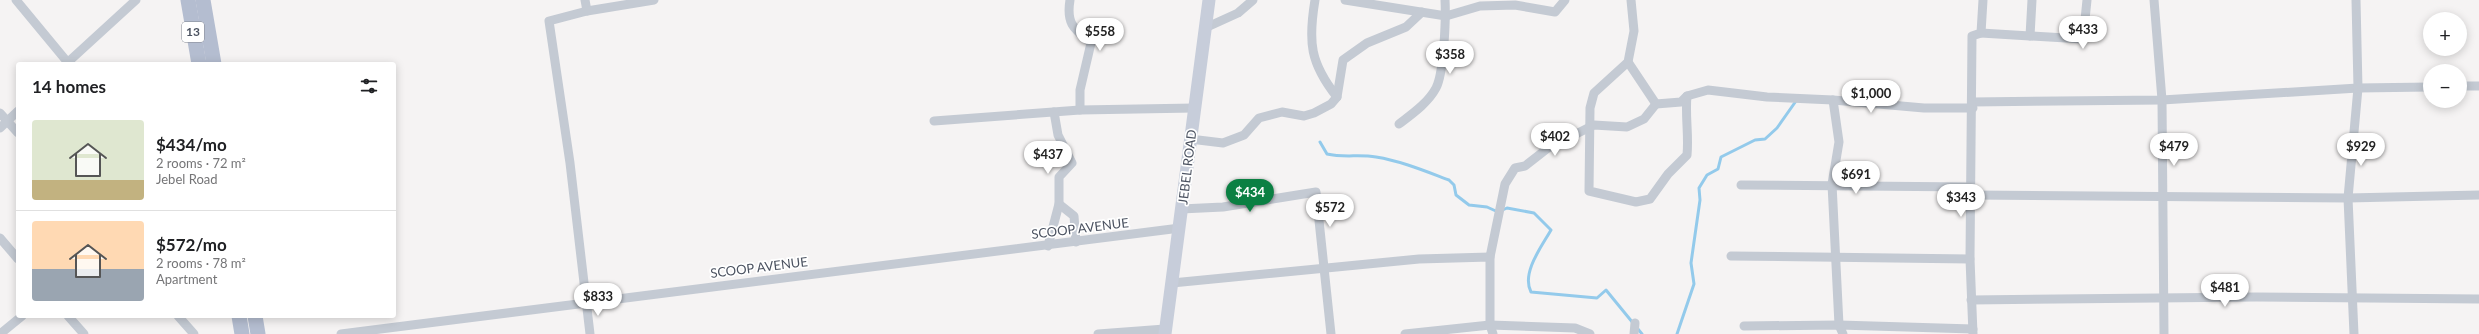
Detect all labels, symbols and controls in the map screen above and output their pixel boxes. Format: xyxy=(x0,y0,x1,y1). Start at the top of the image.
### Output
map controls xyxy=(2423,12,2467,108)
button: + xyxy=(2423,12,2467,56)
pin: $433 xyxy=(2059,16,2107,50)
pin: $558 xyxy=(1076,18,1124,52)
text: $433 xyxy=(2068,21,2098,37)
road number: 13 xyxy=(182,22,204,42)
text: $558 xyxy=(1085,23,1115,39)
pin: $358 xyxy=(1426,41,1474,75)
text: $358 xyxy=(1435,46,1465,62)
button: − xyxy=(2423,64,2467,108)
icon: filters xyxy=(358,75,380,97)
text: 14 homes xyxy=(32,76,106,97)
pin: $1,000 xyxy=(1838,80,1904,114)
text: $1,000 xyxy=(1851,85,1891,101)
pin: $402 xyxy=(1531,123,1579,157)
street label: JEBEL ROAD xyxy=(1174,128,1200,205)
text: $402 xyxy=(1540,128,1570,144)
pin: $479 xyxy=(2150,133,2198,167)
pin: $929 xyxy=(2337,133,2385,167)
text: $434/mo xyxy=(156,134,227,155)
icon: home xyxy=(64,136,112,184)
text: $479 xyxy=(2159,138,2189,154)
text: $929 xyxy=(2346,138,2376,154)
pin: $437 xyxy=(1024,141,1072,175)
text: $437 xyxy=(1033,146,1063,162)
text: 2 rooms · 72 m² xyxy=(156,155,246,171)
pin: $691 xyxy=(1832,161,1880,195)
text: $691 xyxy=(1841,166,1871,182)
text: Jebel Road xyxy=(156,171,218,187)
pin: $434 xyxy=(1226,179,1274,213)
text: $434 xyxy=(1235,184,1265,200)
pin: $343 xyxy=(1937,184,1985,218)
text: $343 xyxy=(1946,189,1976,205)
pin: $572 xyxy=(1306,194,1354,228)
text: $572 xyxy=(1315,199,1345,215)
street label: SCOOP AVENUE xyxy=(1030,214,1130,242)
text: $572/mo xyxy=(156,234,227,255)
icon: home xyxy=(64,237,112,285)
street label: SCOOP AVENUE xyxy=(709,253,809,281)
text: 2 rooms · 78 m² xyxy=(156,255,246,271)
text: Apartment xyxy=(156,271,217,287)
pin: $481 xyxy=(2201,274,2249,308)
text: $481 xyxy=(2210,279,2240,295)
pin: $833 xyxy=(574,283,622,317)
text: $833 xyxy=(583,288,613,304)

